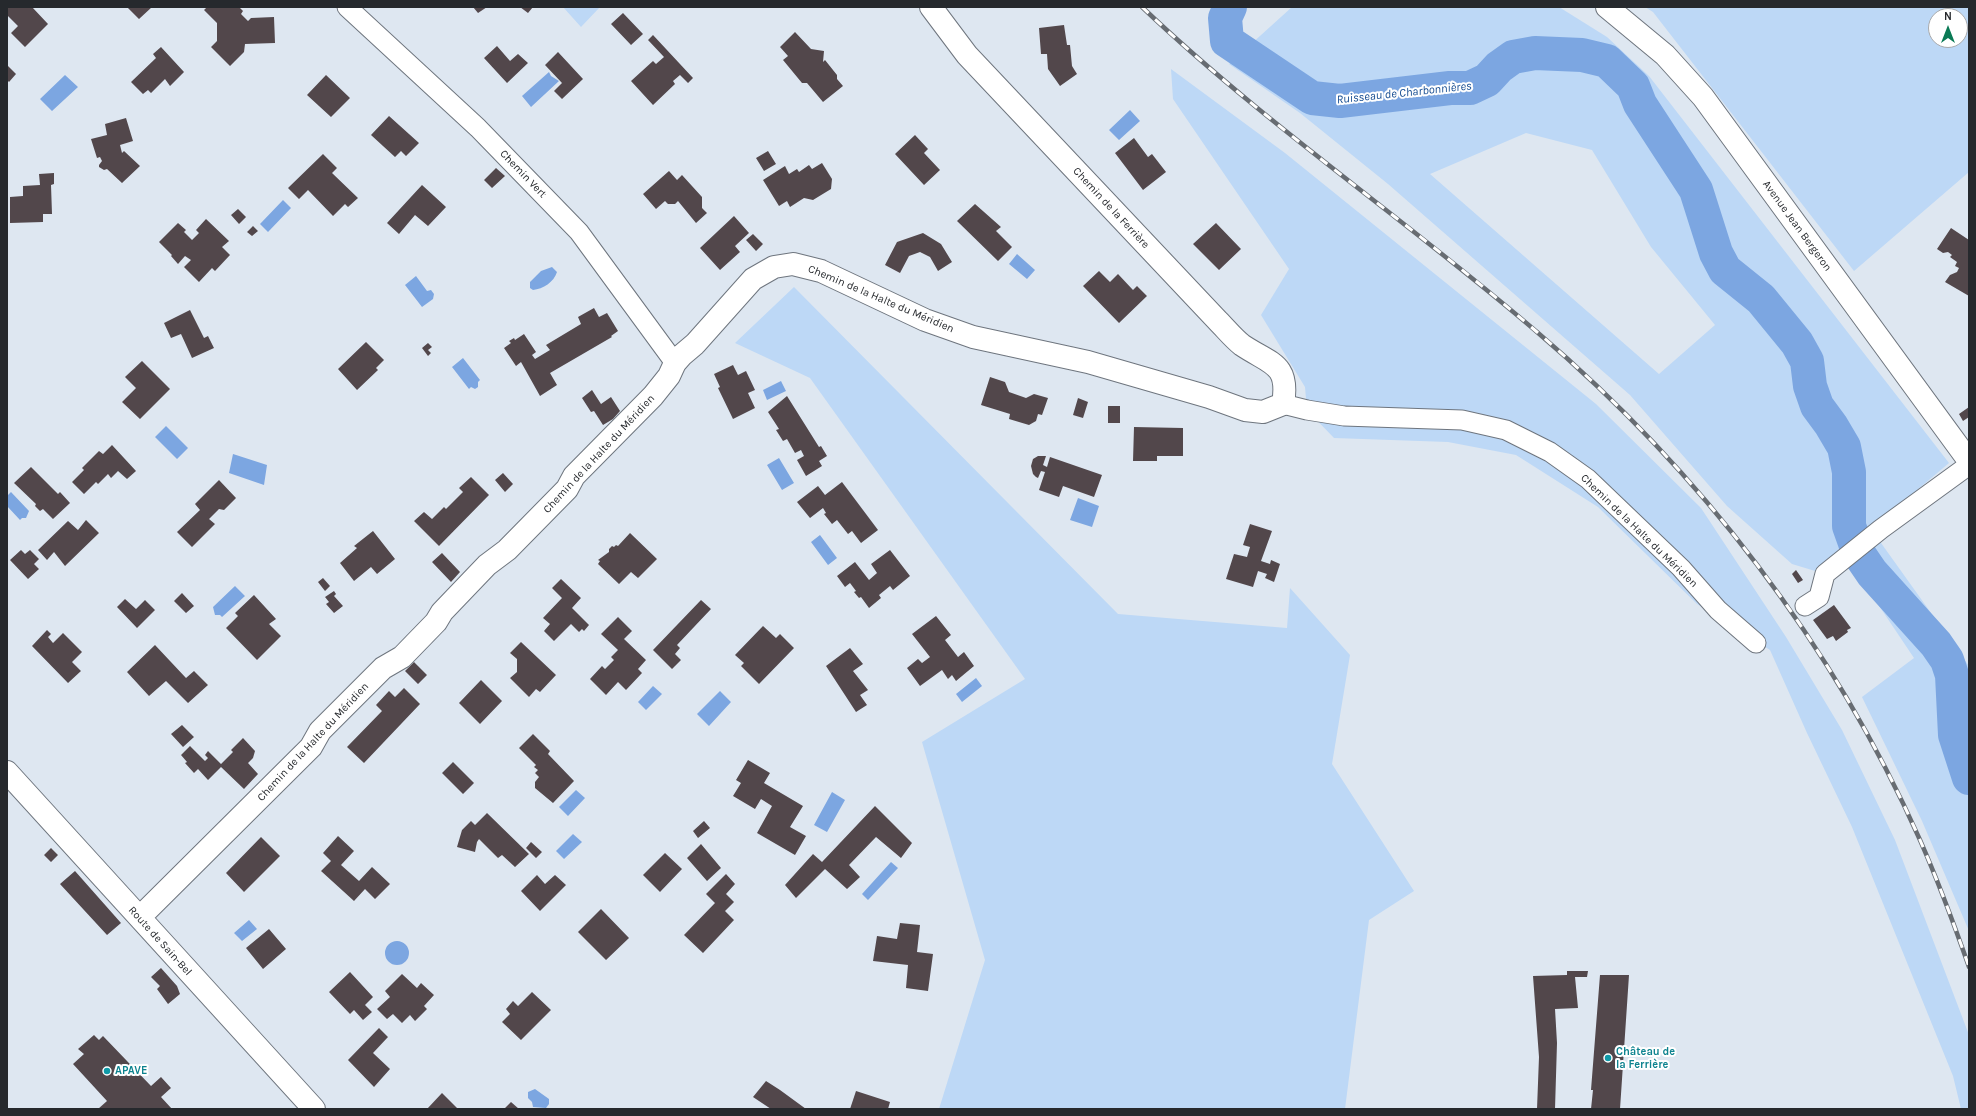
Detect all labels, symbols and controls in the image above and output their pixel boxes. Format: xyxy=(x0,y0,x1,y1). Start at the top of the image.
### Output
north arrow xyxy=(1928,8,1968,48)
text: N xyxy=(1944,10,1952,23)
water label: Ruisseau de Charbonnières xyxy=(1336,79,1472,107)
street label: Chemin Vert xyxy=(497,147,549,201)
street label: Chemin de la Ferrière xyxy=(1070,165,1152,251)
street label: Avenue Jean Bergeron xyxy=(1760,178,1834,274)
street label: Chemin de la Halte du Méridien xyxy=(806,262,956,336)
street label: Chemin de la Halte du Méridien xyxy=(541,392,657,516)
street label: Chemin de la Halte du Méridien xyxy=(1578,472,1700,590)
street label: Chemin de la Halte du Méridien xyxy=(255,680,371,804)
street label: Route de Sain-Bel xyxy=(125,904,195,978)
place label: Château de la Ferrière xyxy=(1616,1045,1675,1071)
marker: Château de la Ferrière xyxy=(1603,1053,1613,1063)
place label: APAVE xyxy=(115,1064,147,1078)
marker: APAVE xyxy=(102,1066,112,1076)

